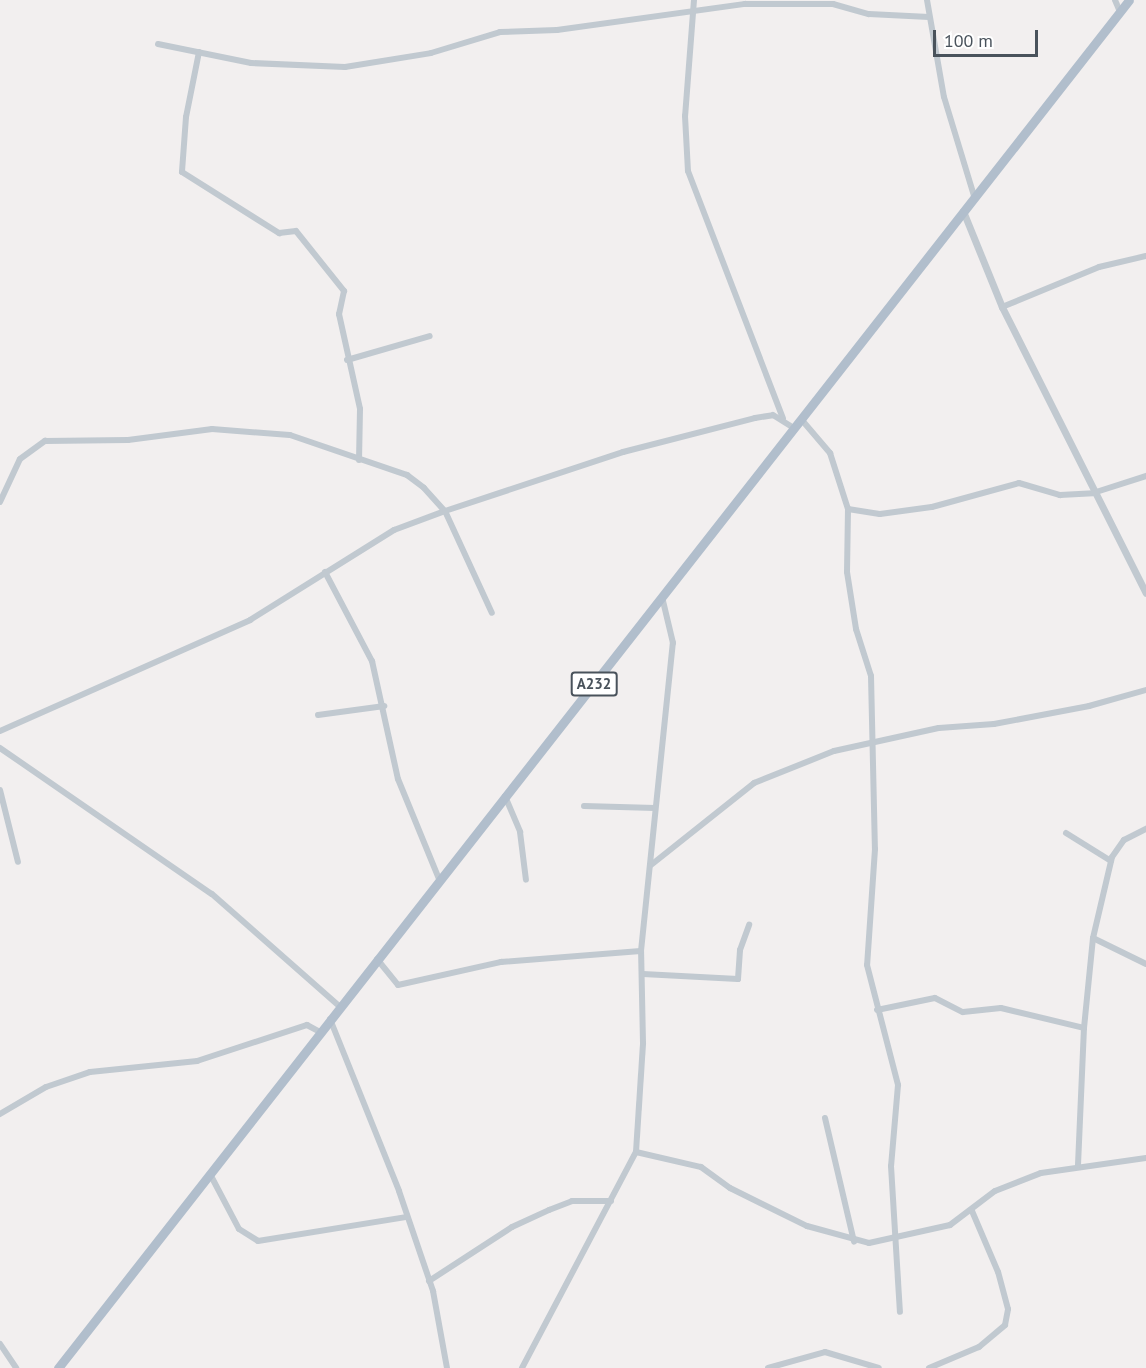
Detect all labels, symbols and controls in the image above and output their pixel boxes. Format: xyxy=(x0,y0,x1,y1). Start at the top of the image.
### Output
scale bar xyxy=(936,18,1041,56)
text: 100 m xyxy=(944,29,993,52)
road number: A232 xyxy=(570,672,618,696)

